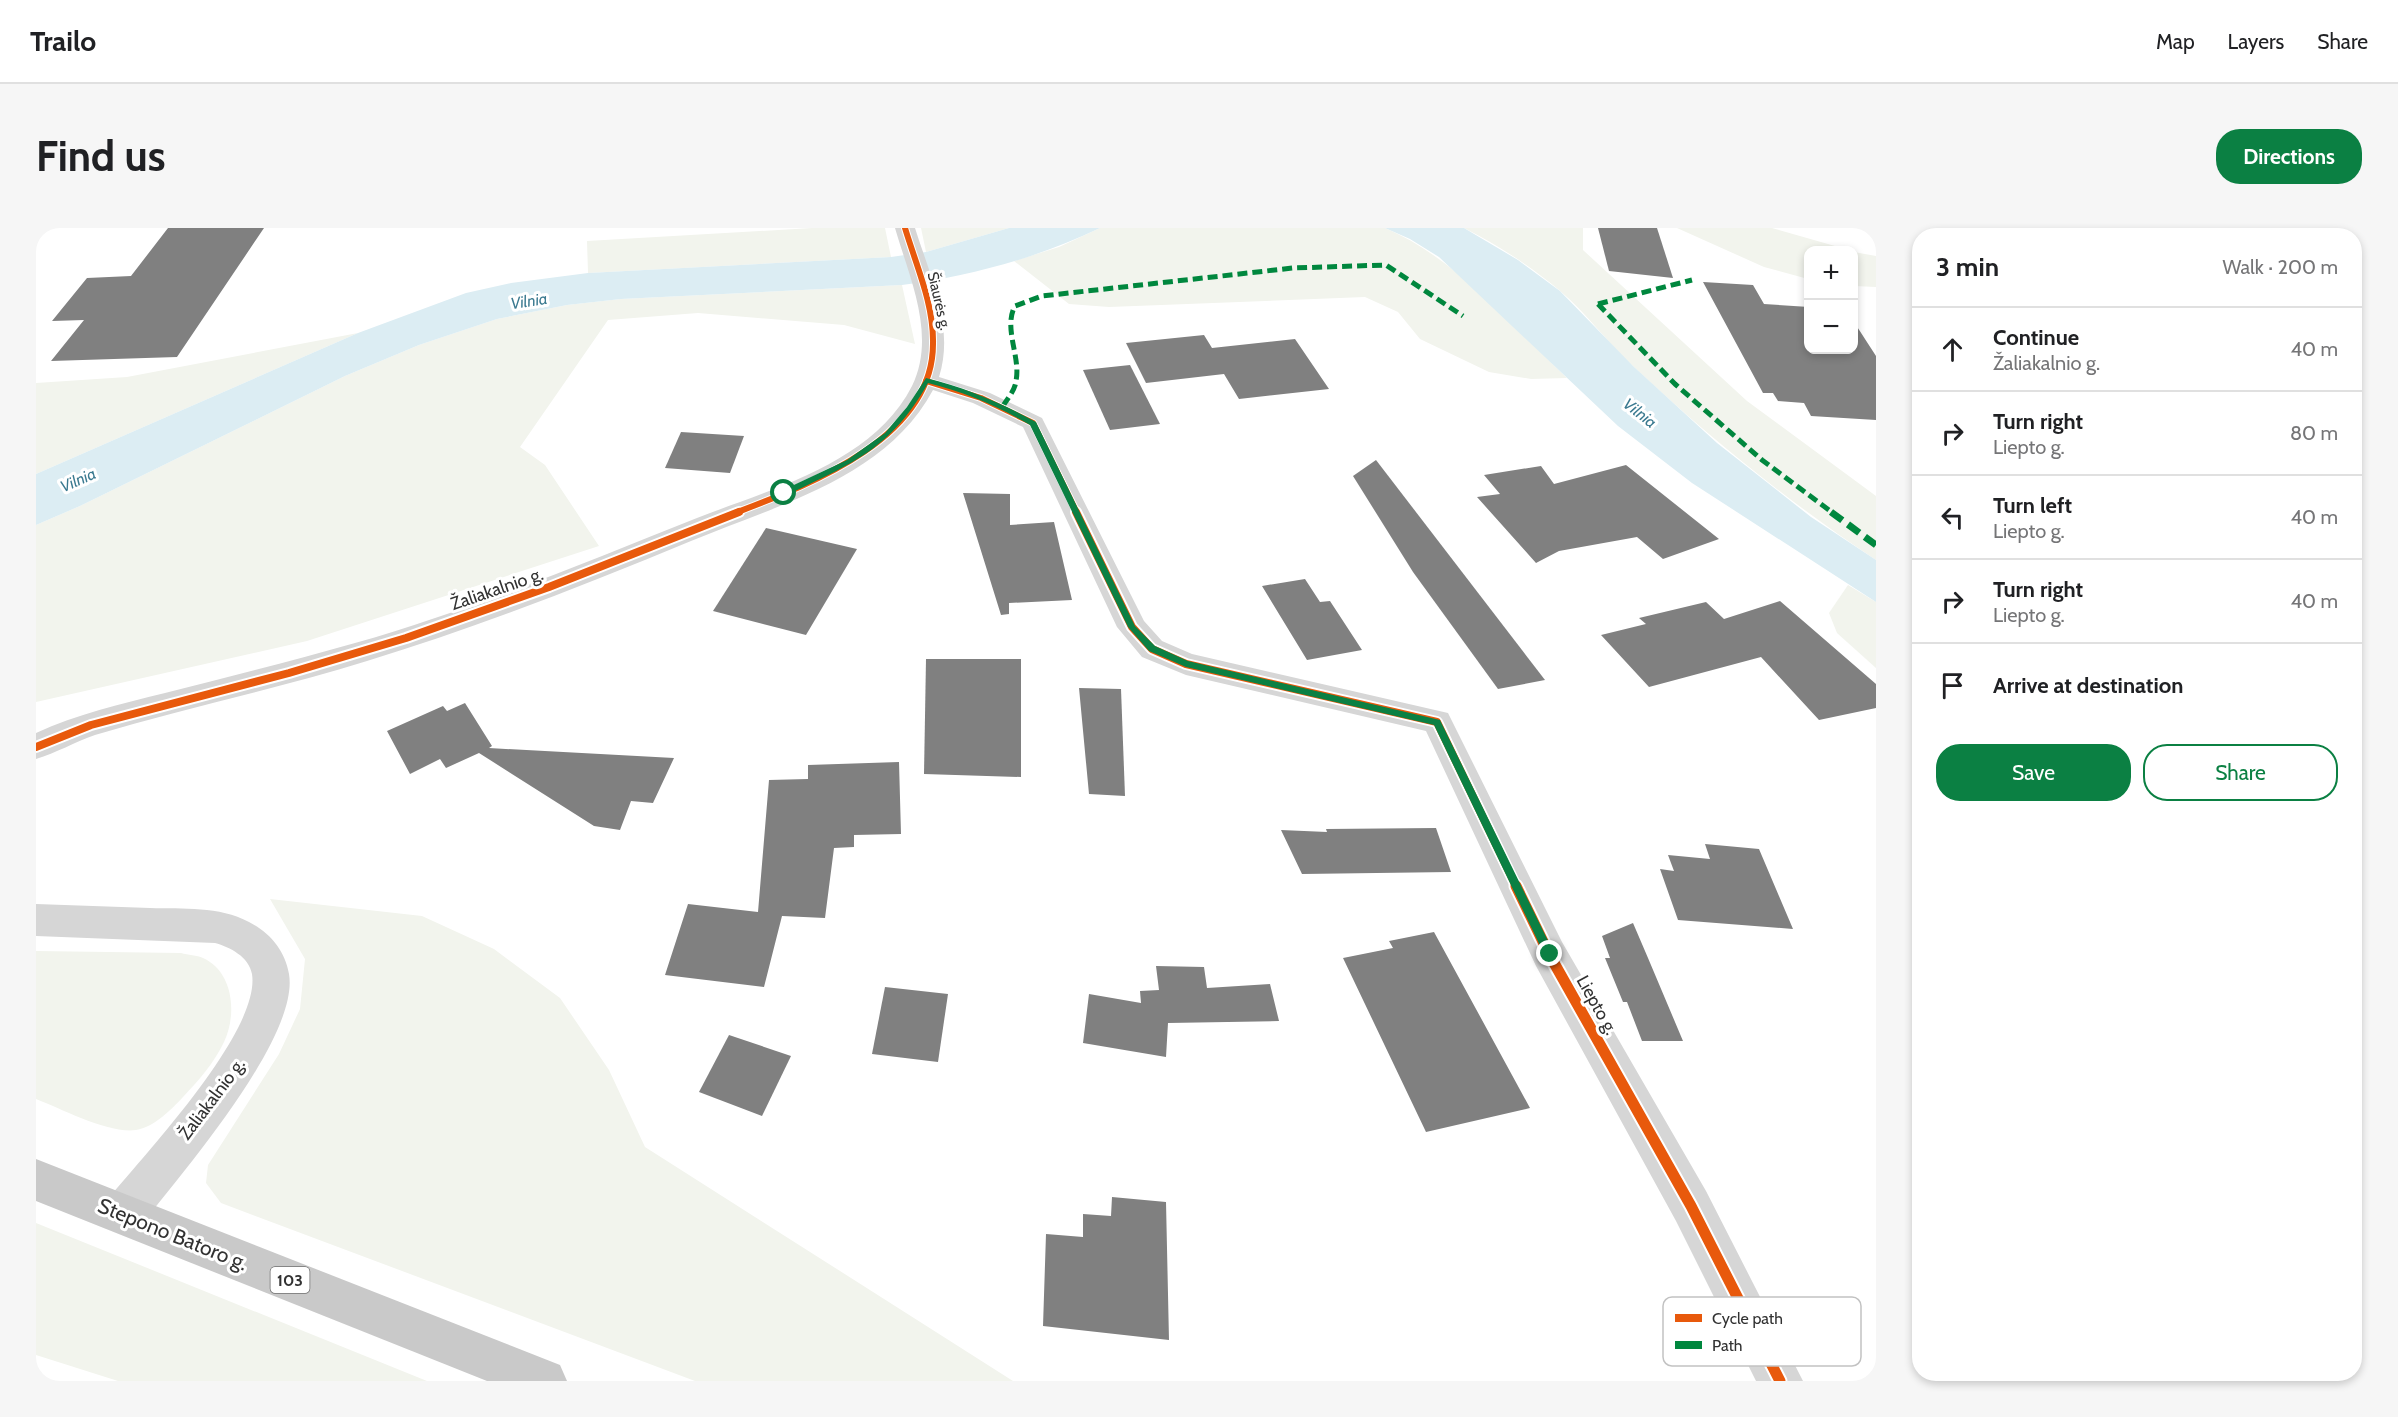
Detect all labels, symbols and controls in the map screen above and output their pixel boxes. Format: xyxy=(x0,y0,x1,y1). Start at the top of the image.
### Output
text: Trailo xyxy=(30,24,96,58)
text: Map xyxy=(2156,29,2195,54)
text: Layers xyxy=(2228,29,2284,54)
text: Share xyxy=(2317,29,2368,54)
button: Directions xyxy=(2216,129,2362,184)
text: Find us xyxy=(36,130,165,182)
map controls xyxy=(1804,246,1858,354)
button: + xyxy=(1804,246,1858,300)
text: 3 min xyxy=(1936,251,1999,283)
text: Walk · 200 m xyxy=(2222,255,2338,279)
street label: Šiaurės g. xyxy=(924,270,955,332)
water label: Vilnia xyxy=(509,289,549,313)
button: − xyxy=(1804,300,1858,354)
text: Continue xyxy=(1993,324,2079,351)
icon: ahead xyxy=(1936,333,1969,366)
text: 40 m xyxy=(2290,337,2338,361)
text: Žaliakalnio g. xyxy=(1993,351,2100,375)
water label: Vilnia xyxy=(1620,394,1660,432)
text: Turn right xyxy=(1993,408,2083,435)
icon: right xyxy=(1936,417,1969,450)
text: 80 m xyxy=(2290,421,2338,445)
text: Liepto g. xyxy=(1993,435,2065,459)
water label: Vilnia xyxy=(57,464,99,496)
route start xyxy=(770,479,796,505)
text: Turn left xyxy=(1993,492,2072,519)
icon: left xyxy=(1936,501,1969,534)
text: 40 m xyxy=(2290,505,2338,529)
text: Liepto g. xyxy=(1993,519,2065,543)
street label: Žaliakalnio g. xyxy=(447,562,546,615)
text: Turn right xyxy=(1993,576,2083,603)
icon: right xyxy=(1936,585,1969,618)
text: 40 m xyxy=(2290,589,2338,613)
text: Liepto g. xyxy=(1993,603,2065,627)
icon: arrive xyxy=(1936,669,1969,702)
text: Arrive at destination xyxy=(1993,672,2183,699)
button: Save xyxy=(1936,744,2131,801)
button: Share xyxy=(2143,744,2338,801)
route end xyxy=(1536,940,1562,966)
street label: Liepto g. xyxy=(1572,971,1622,1039)
street label: Žaliakalnio g. xyxy=(173,1053,250,1144)
street label: Stepono Batoro g. xyxy=(94,1193,252,1275)
road number: 103 xyxy=(270,1267,310,1293)
legend xyxy=(1663,1297,1861,1366)
text: Cycle path xyxy=(1712,1309,1783,1328)
text: Path xyxy=(1712,1336,1743,1355)

